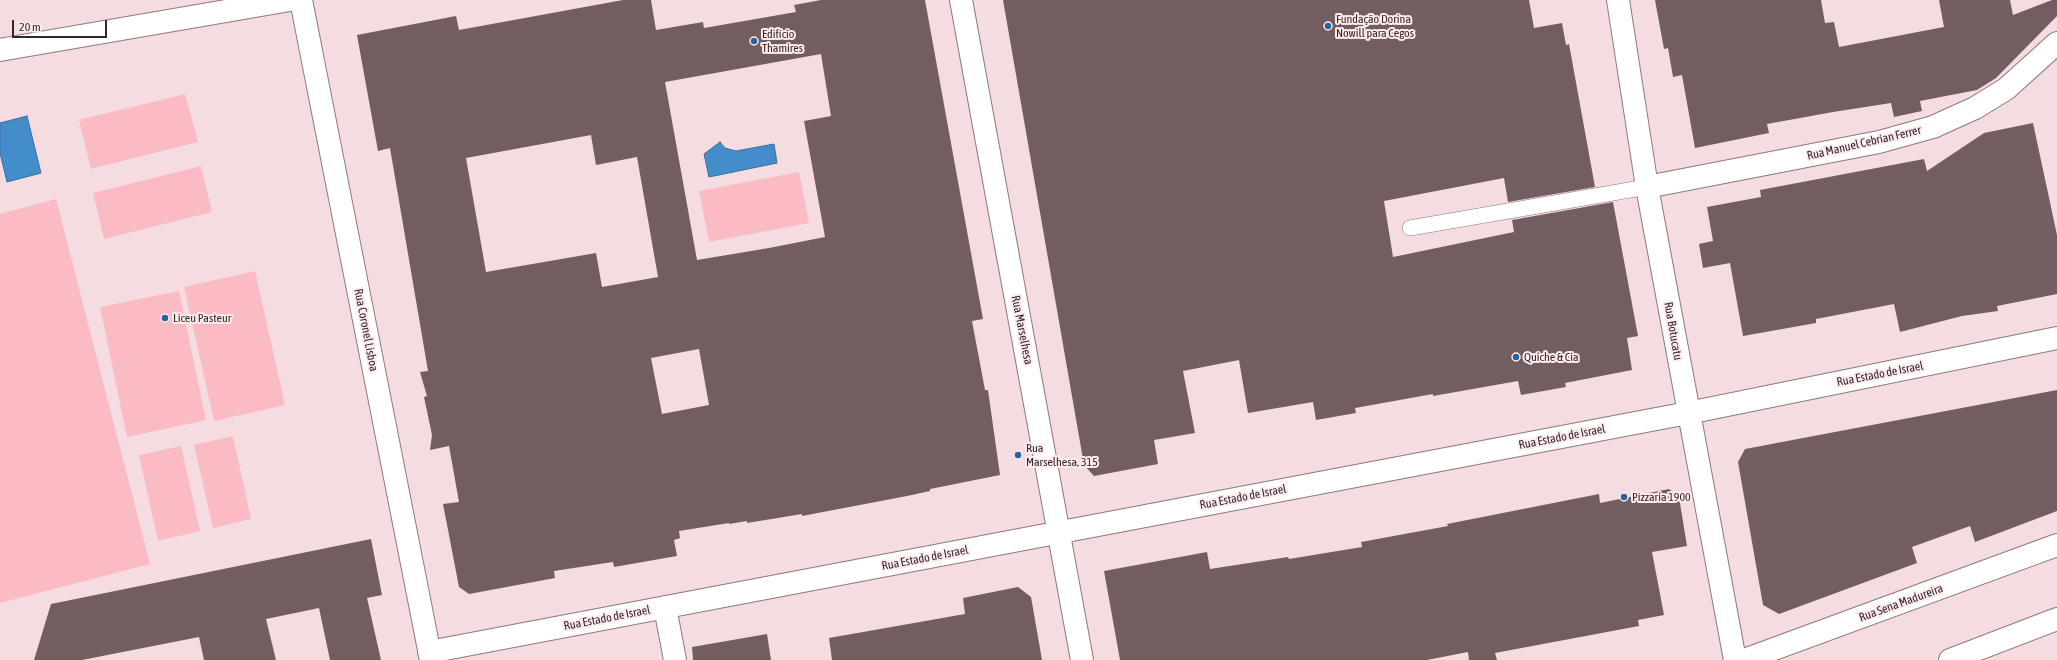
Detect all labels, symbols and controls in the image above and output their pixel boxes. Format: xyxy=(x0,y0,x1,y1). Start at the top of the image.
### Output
scale bar xyxy=(14,12,109,38)
place label: Fundação Dorina Nowill para Cegos xyxy=(1336,12,1414,40)
text: 20 m xyxy=(19,20,41,34)
marker: Fundação Dorina Nowill para Cegos xyxy=(1323,21,1333,31)
place label: Edifício Thamires xyxy=(762,27,803,55)
marker: Edifício Thamires xyxy=(749,36,759,46)
street label: Rua Manuel Cebrian Ferrer xyxy=(1806,123,1922,163)
street label: Rua Coronel Lisboa xyxy=(351,287,381,373)
street label: Rua Marselhesa xyxy=(1008,294,1036,366)
street label: Rua Botucatu xyxy=(1661,301,1685,361)
place label: Liceu Pasteur xyxy=(173,311,231,325)
marker: Liceu Pasteur xyxy=(160,313,170,323)
place label: Quiche & Cia xyxy=(1524,350,1579,364)
marker: Quiche & Cia xyxy=(1511,352,1521,362)
street label: Rua Estado de Israel xyxy=(1835,359,1925,389)
street label: Rua Estado de Israel xyxy=(1517,422,1607,452)
place label: Rua Marselhesa, 315 xyxy=(1026,441,1098,469)
marker: Rua Marselhesa, 315 xyxy=(1013,450,1023,460)
street label: Rua Estado de Israel xyxy=(1198,482,1288,512)
place label: Pizzaria 1900 xyxy=(1632,490,1691,504)
marker: Pizzaria 1900 xyxy=(1619,492,1629,502)
street label: Rua Estado de Israel xyxy=(880,543,970,573)
street label: Rua Sena Madureira xyxy=(1857,581,1945,625)
street label: Rua Estado de Israel xyxy=(562,603,652,633)

